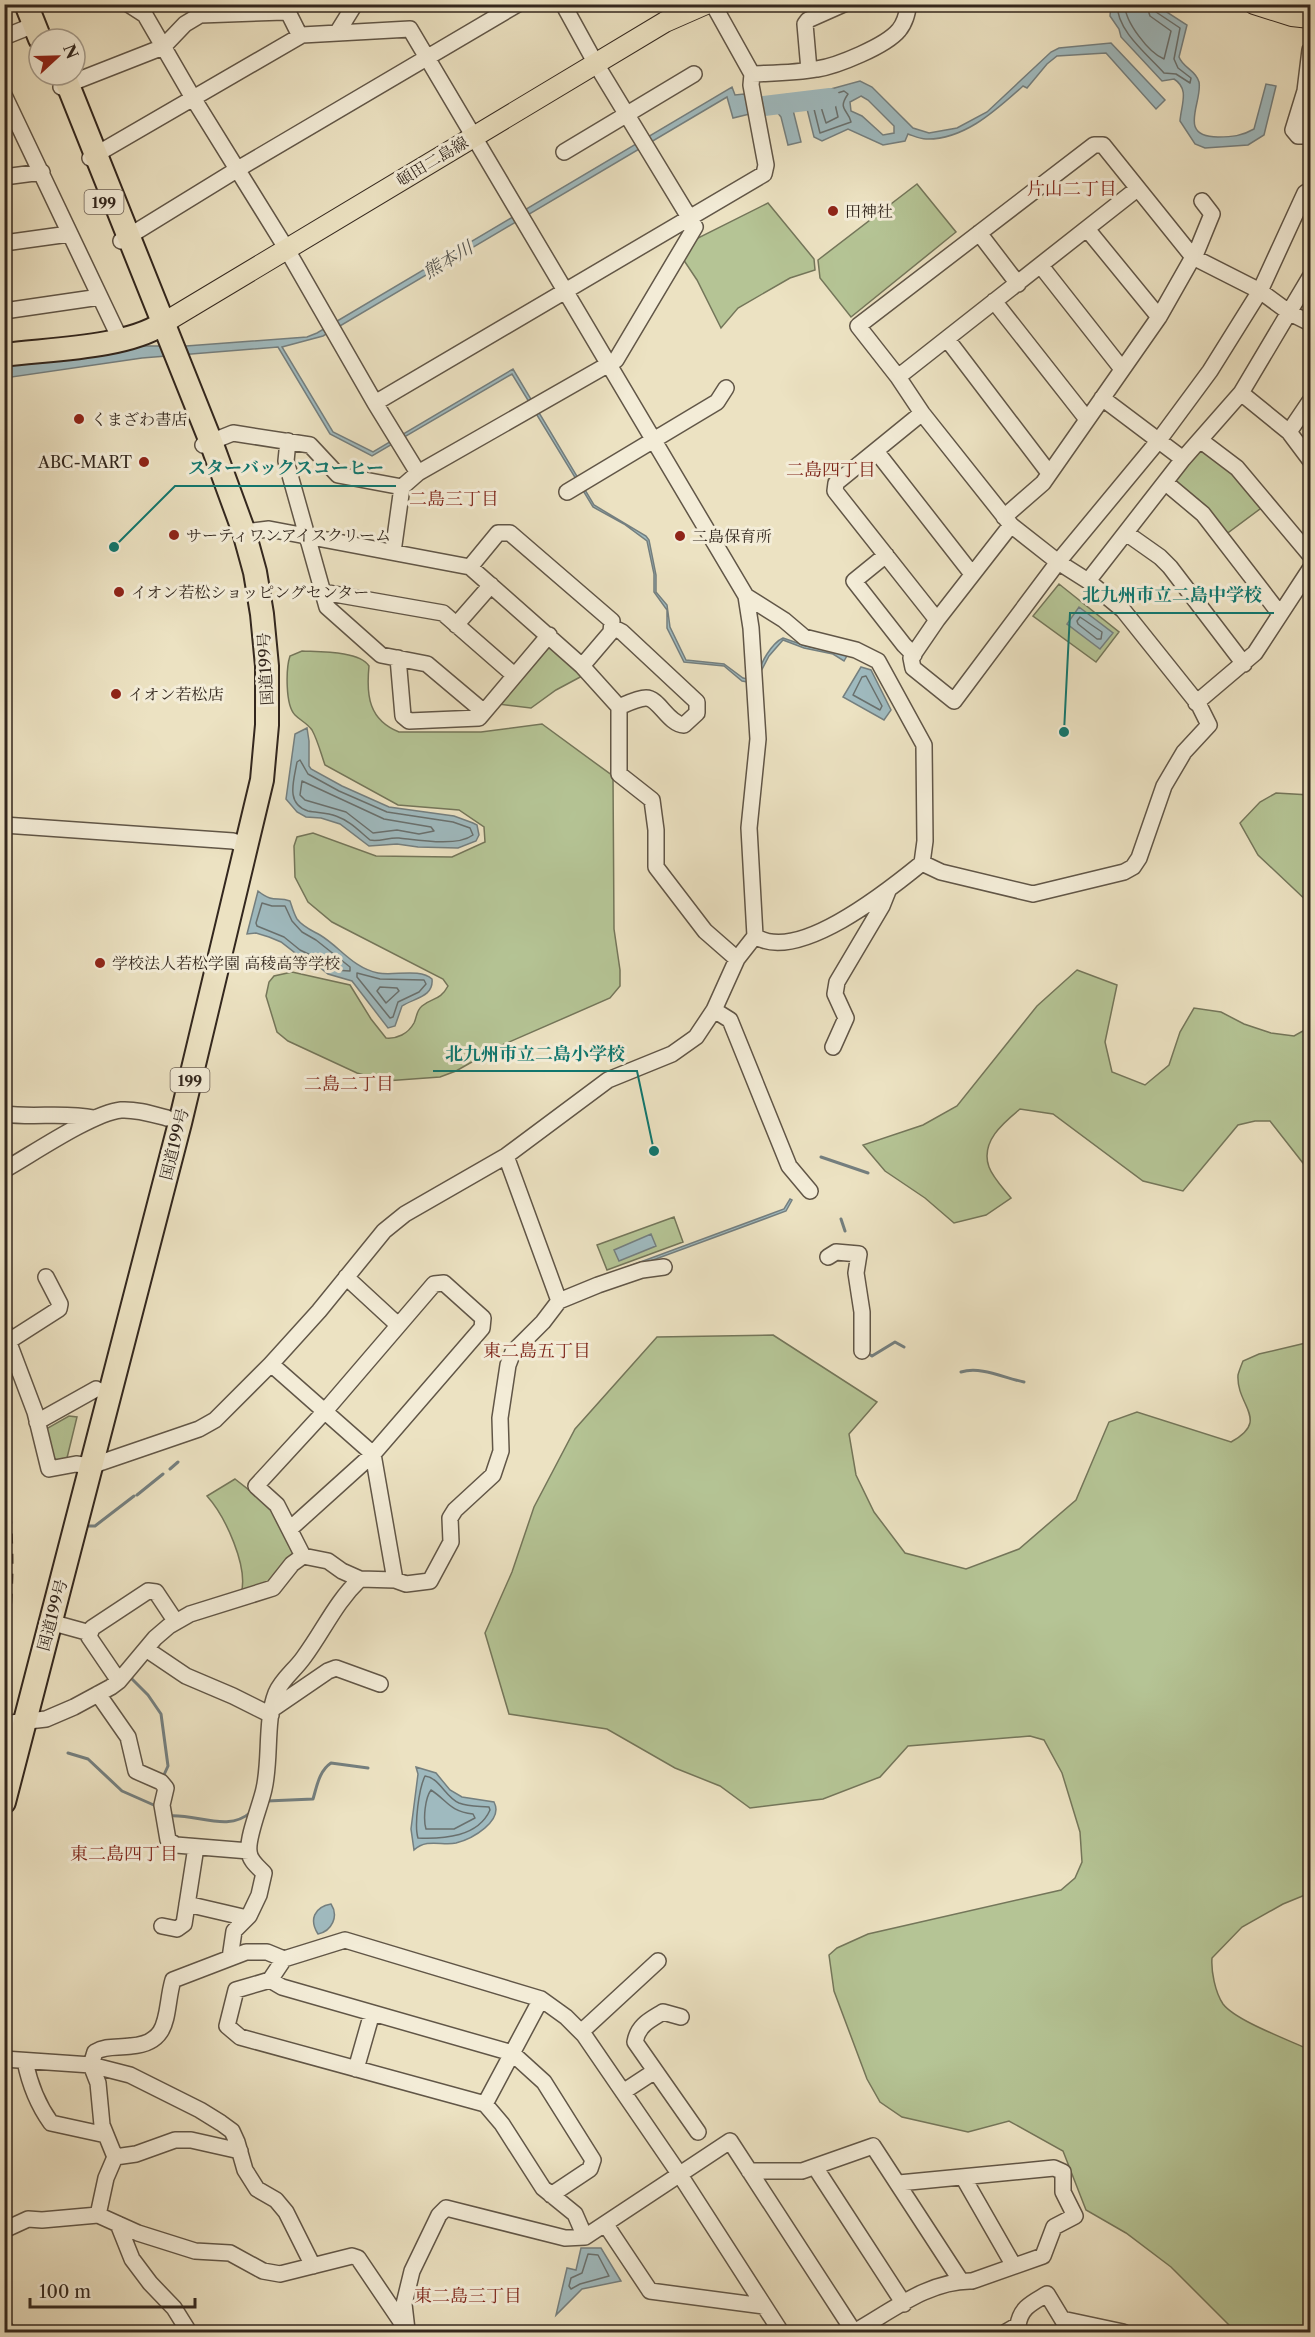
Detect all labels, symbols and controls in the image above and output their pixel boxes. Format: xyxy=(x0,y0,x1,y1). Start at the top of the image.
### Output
north arrow xyxy=(27,27,87,87)
text: N xyxy=(59,41,83,62)
street label: 頓田二島線 xyxy=(393,132,471,190)
district label: 片山二丁目 xyxy=(1027,178,1117,200)
road number: 199 xyxy=(84,190,124,214)
place label: 田神社 xyxy=(845,201,893,221)
marker: 田神社 xyxy=(826,204,840,218)
water label: 熊本川 xyxy=(419,236,479,283)
place label: くまざわ書店 xyxy=(91,409,187,429)
marker: くまざわ書店 xyxy=(72,412,86,426)
callout: スターバックスコーヒー xyxy=(175,450,396,486)
place label: ABC-MART xyxy=(37,452,132,472)
marker: ABC-MART xyxy=(137,455,151,469)
text: スターバックスコーヒー xyxy=(188,457,384,479)
district label: 二島四丁目 xyxy=(786,459,876,481)
district label: 二島三丁目 xyxy=(409,488,499,510)
place label: サーティワンアイスクリーム xyxy=(186,525,391,545)
place label: 二島保育所 xyxy=(692,526,772,546)
marker: サーティワンアイスクリーム xyxy=(167,528,181,542)
marker: 二島保育所 xyxy=(673,529,687,543)
callout: 北九州市立二島中学校 xyxy=(1070,577,1274,613)
place label: イオン若松ショッピングセンター xyxy=(131,582,369,602)
text: 北九州市立二島中学校 xyxy=(1082,584,1262,606)
marker: イオン若松ショッピングセンター xyxy=(112,585,126,599)
street label: 国道199号 xyxy=(253,632,277,706)
place label: イオン若松店 xyxy=(128,684,224,704)
marker: イオン若松店 xyxy=(109,687,123,701)
place label: 学校法人若松学園 高稜高等学校 xyxy=(112,953,340,973)
marker: 学校法人若松学園 高稜高等学校 xyxy=(93,956,107,970)
callout: 北九州市立二島小学校 xyxy=(433,1035,637,1071)
text: 北九州市立二島小学校 xyxy=(445,1043,625,1065)
road number: 199 xyxy=(170,1068,210,1092)
district label: 二島二丁目 xyxy=(304,1073,394,1095)
street label: 国道199号 xyxy=(155,1106,193,1182)
district label: 東二島五丁目 xyxy=(483,1340,591,1362)
street label: 国道199号 xyxy=(33,1577,71,1653)
district label: 東二島四丁目 xyxy=(70,1843,178,1865)
scale bar xyxy=(30,2271,195,2309)
text: 100 m xyxy=(39,2281,91,2303)
district label: 東二島三丁目 xyxy=(414,2285,522,2307)

